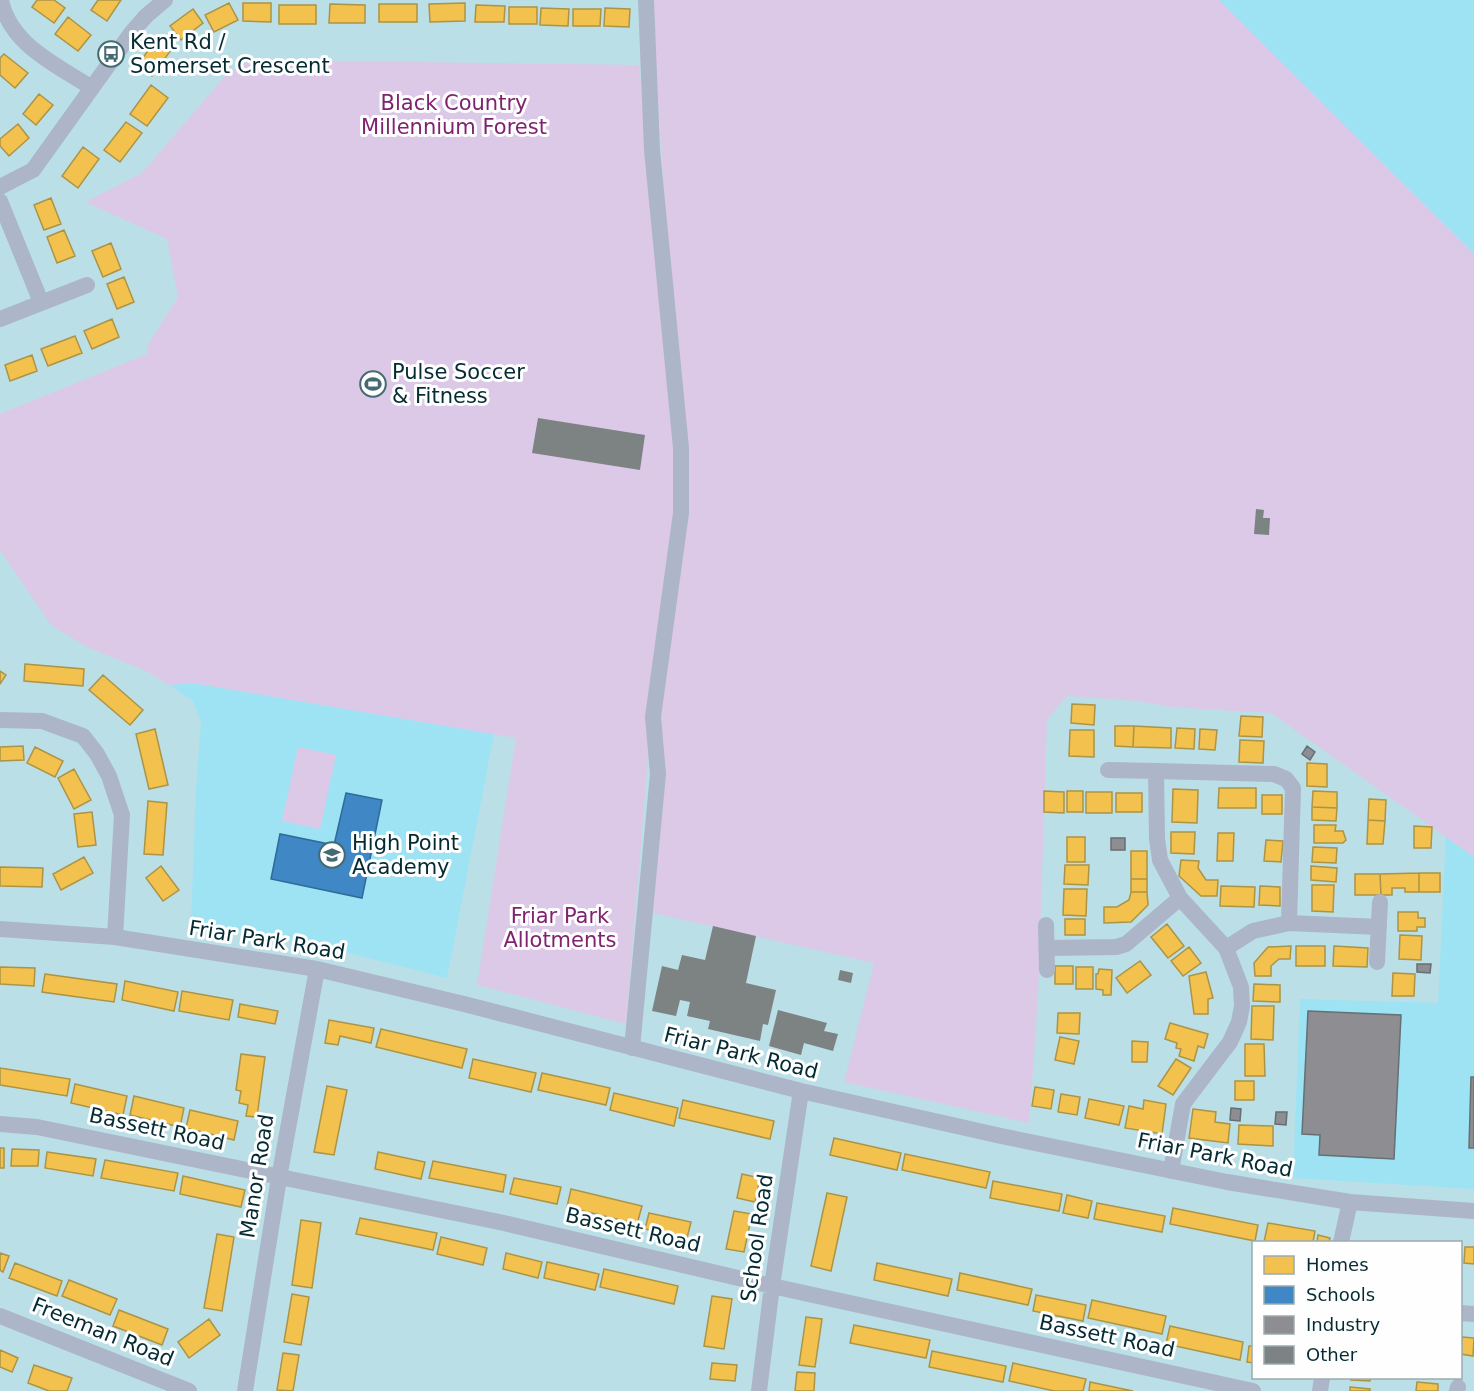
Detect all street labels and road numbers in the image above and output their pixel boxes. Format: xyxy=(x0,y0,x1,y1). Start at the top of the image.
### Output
street label: Friar Park Road xyxy=(187,916,347,964)
street label: Friar Park Road xyxy=(661,1022,821,1084)
street label: Bassett Road xyxy=(87,1103,227,1155)
street label: Manor Road xyxy=(235,1112,279,1240)
street label: Friar Park Road xyxy=(1135,1128,1295,1182)
street label: School Road xyxy=(736,1172,778,1304)
street label: Bassett Road xyxy=(563,1203,703,1257)
street label: Freeman Road xyxy=(29,1293,177,1371)
street label: Bassett Road xyxy=(1037,1310,1177,1362)

